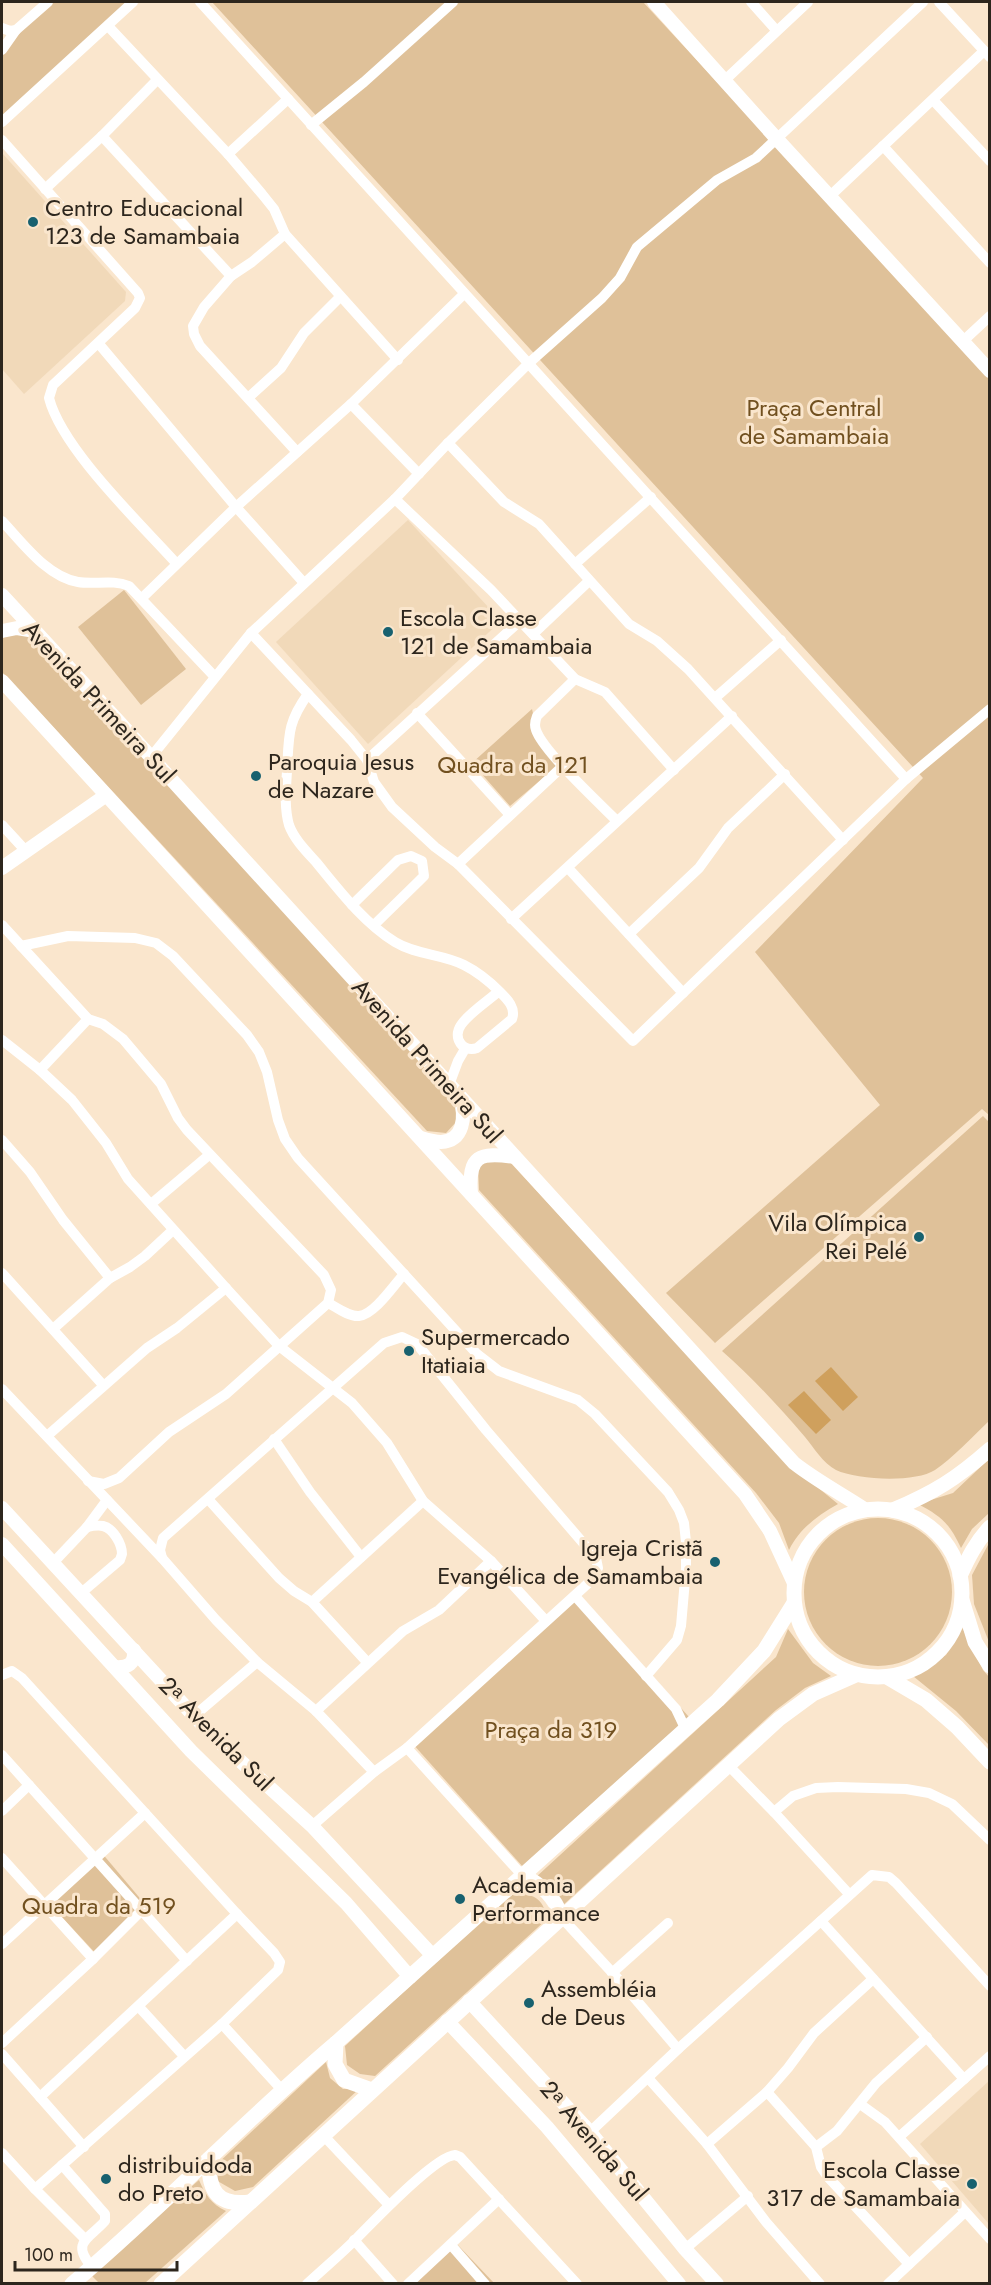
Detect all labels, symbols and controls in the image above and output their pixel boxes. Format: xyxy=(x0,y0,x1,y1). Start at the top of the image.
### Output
place label: Centro Educacional 123 de Samambaia xyxy=(45,190,243,253)
marker: Centro Educacional 123 de Samambaia xyxy=(26,215,40,229)
park label: Praça Central de Samambaia xyxy=(739,390,889,453)
place label: Escola Classe 121 de Samambaia xyxy=(400,600,592,663)
street label: Avenida Primeira Sul xyxy=(15,612,184,791)
marker: Escola Classe 121 de Samambaia xyxy=(381,625,395,639)
place label: Paroquia Jesus de Nazare xyxy=(268,744,414,807)
park label: Quadra da 121 xyxy=(437,747,589,782)
marker: Paroquia Jesus de Nazare xyxy=(249,769,263,783)
street label: Avenida Primeira Sul xyxy=(344,970,511,1151)
place label: Vila Olímpica Rei Pelé xyxy=(768,1205,907,1268)
marker: Vila Olímpica Rei Pelé xyxy=(912,1230,926,1244)
place label: Supermercado Itatiaia xyxy=(421,1319,570,1382)
marker: Supermercado Itatiaia xyxy=(402,1344,416,1358)
place label: Igreja Cristã Evangélica de Samambaia xyxy=(437,1530,703,1593)
marker: Igreja Cristã Evangélica de Samambaia xyxy=(708,1555,722,1569)
street label: 2ᵃ Avenida Sul xyxy=(151,1668,282,1799)
park label: Praça da 319 xyxy=(485,1712,617,1747)
place label: Academia Performance xyxy=(472,1867,600,1930)
park label: Quadra da 519 xyxy=(22,1888,176,1923)
marker: Academia Performance xyxy=(453,1892,467,1906)
place label: Assembléia de Deus xyxy=(541,1971,657,2034)
marker: Assembléia de Deus xyxy=(522,1996,536,2010)
street label: 2ᵃ Avenida Sul xyxy=(532,2073,657,2209)
place label: distribuidoda do Preto xyxy=(118,2147,252,2210)
place label: Escola Classe 317 de Samambaia xyxy=(766,2152,960,2215)
marker: distribuidoda do Preto xyxy=(99,2172,113,2186)
marker: Escola Classe 317 de Samambaia xyxy=(965,2177,979,2191)
scale bar xyxy=(15,2234,177,2272)
text: 100 m xyxy=(24,2242,73,2268)

